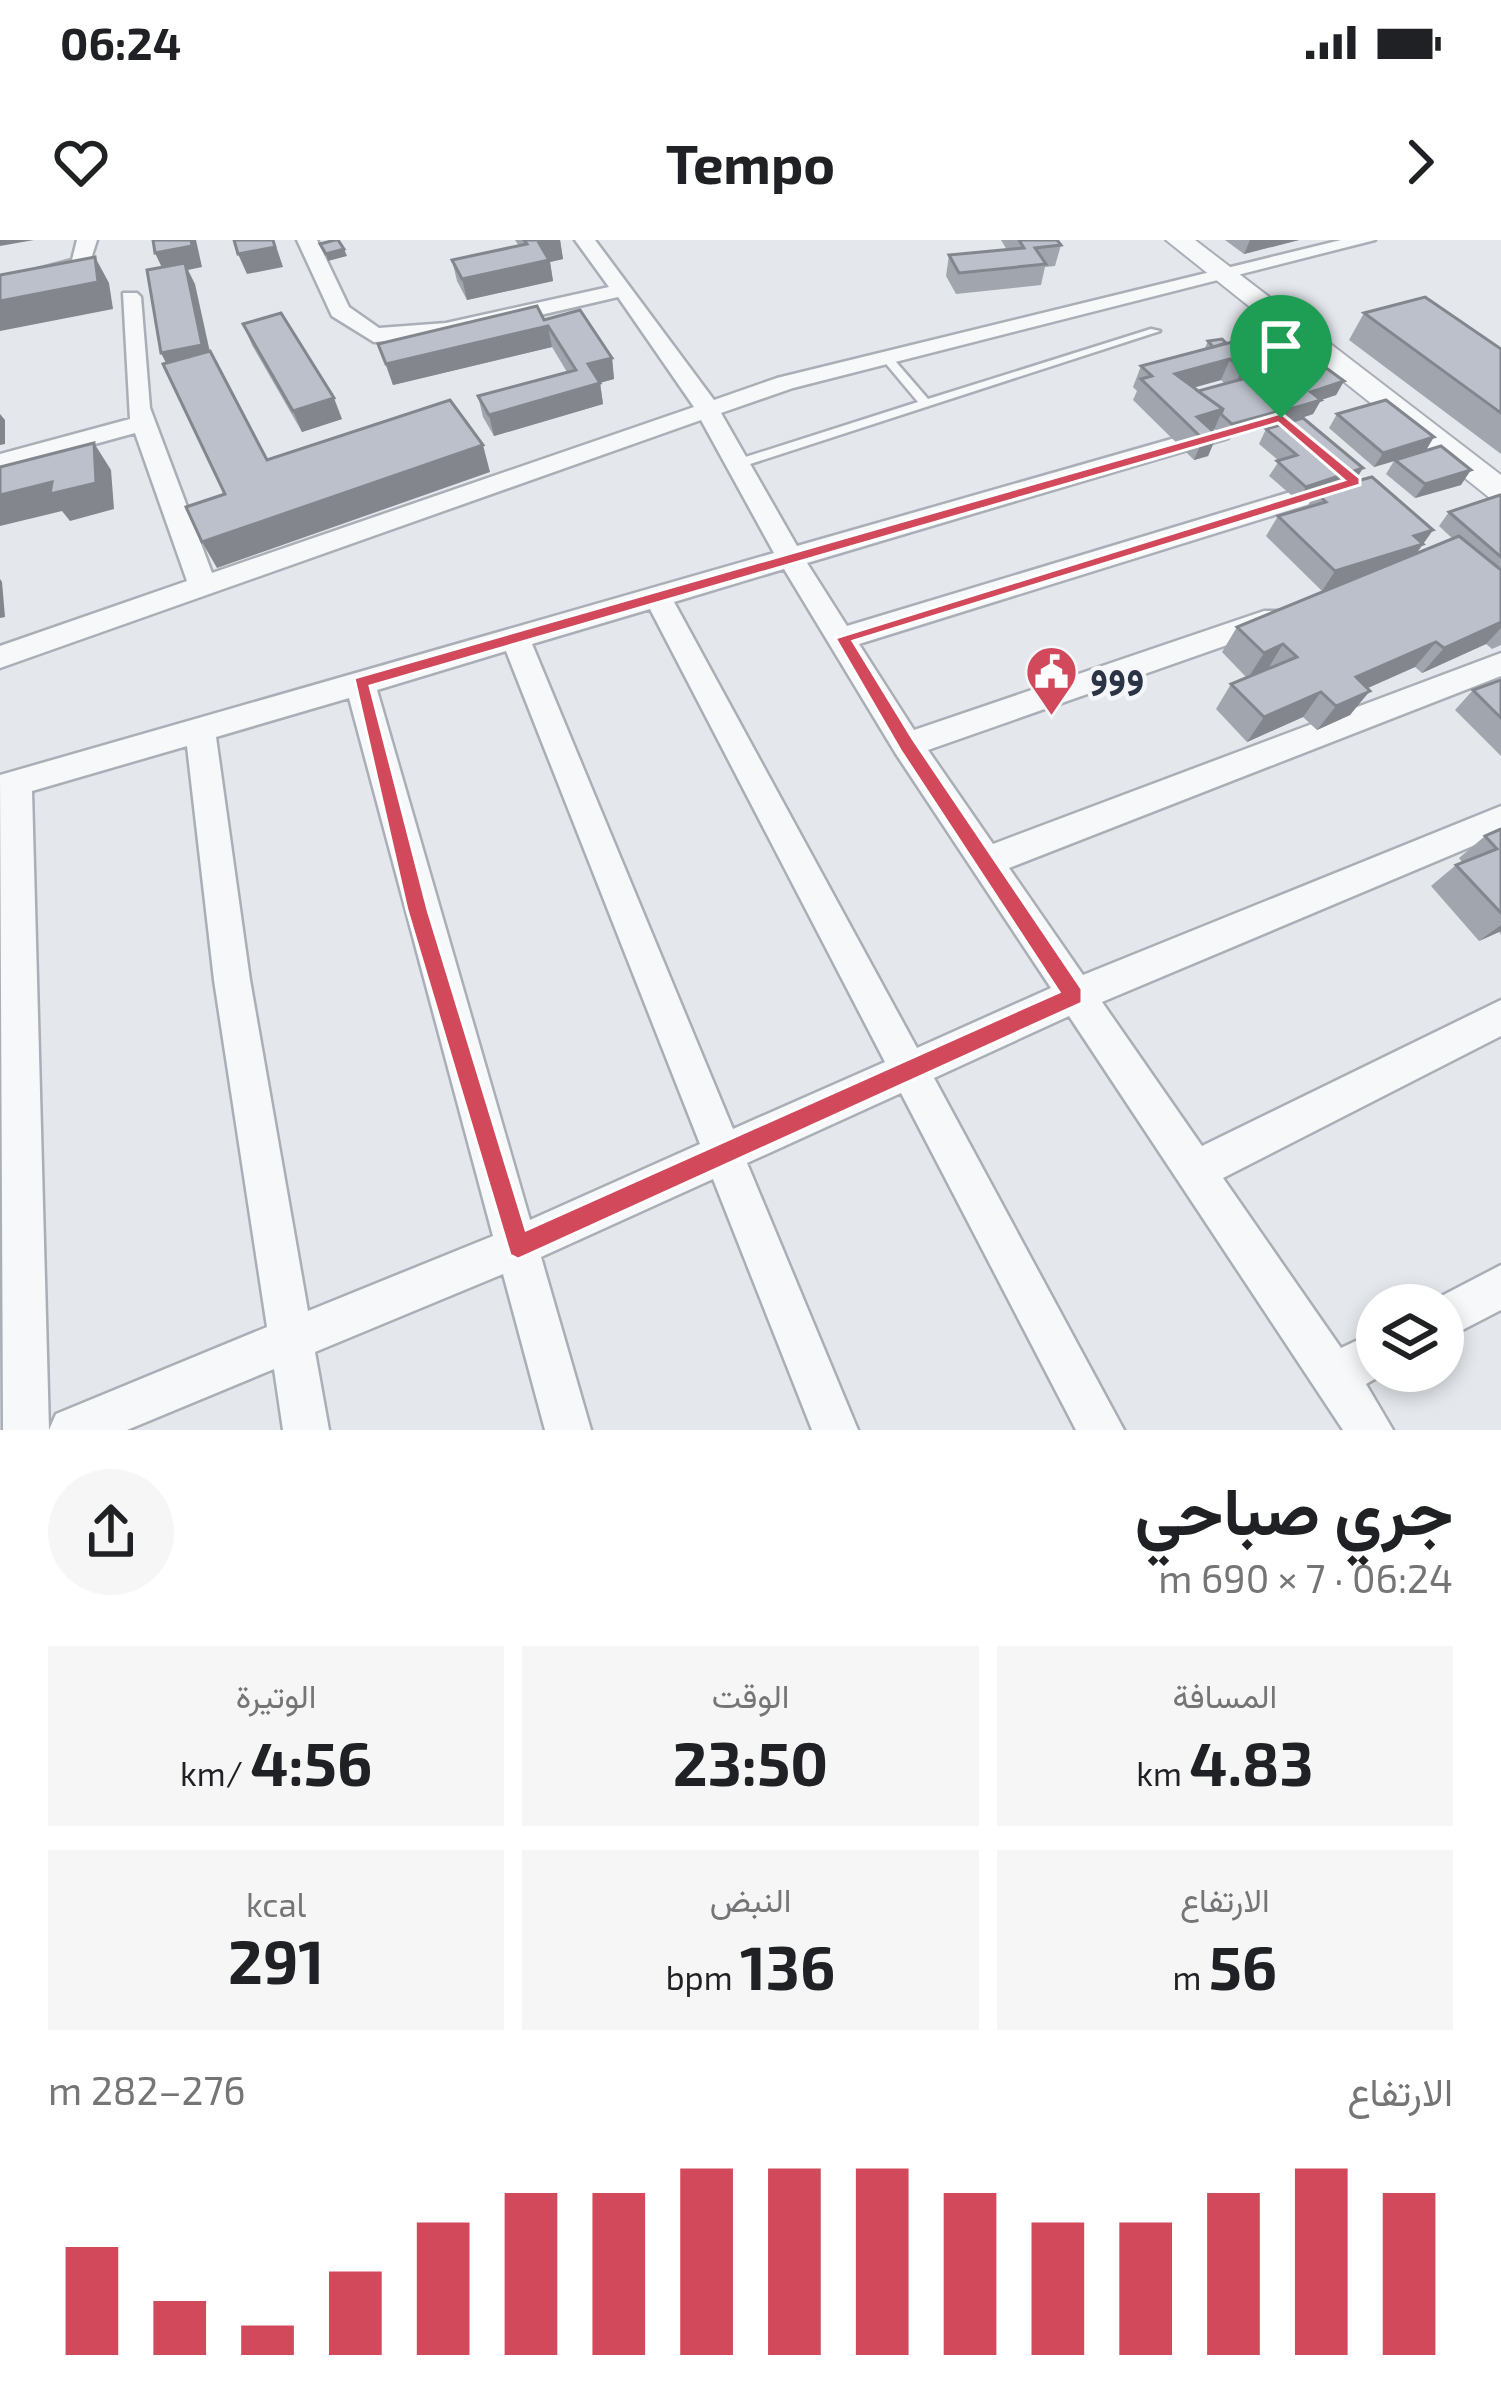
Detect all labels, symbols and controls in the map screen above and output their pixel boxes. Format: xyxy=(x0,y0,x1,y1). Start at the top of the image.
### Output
text: 06:24 xyxy=(60,15,181,69)
icon: heart xyxy=(48,129,114,195)
icon: forward xyxy=(1387,129,1453,195)
text: Tempo xyxy=(666,130,835,195)
pin xyxy=(1230,295,1332,418)
icon: arrive xyxy=(1248,313,1314,379)
public building icon: ووو xyxy=(1023,644,1079,718)
place label: ووو xyxy=(1090,647,1144,697)
map controls xyxy=(1356,1284,1464,1392)
button: layers xyxy=(1356,1284,1464,1392)
button: share xyxy=(48,1469,174,1595)
text: جري صباحي xyxy=(1135,1469,1453,1548)
text: 06:24 · 7 × 690 m xyxy=(1158,1554,1453,1601)
text: الوتيرة xyxy=(236,1675,316,1715)
text: الوقت xyxy=(712,1675,789,1715)
text: المسافة xyxy=(1172,1675,1277,1715)
text: 4:56 xyxy=(250,1726,372,1798)
text: 23:50 xyxy=(673,1726,828,1798)
text: 4.83 xyxy=(1189,1726,1314,1798)
text: /km xyxy=(180,1753,250,1793)
text: km xyxy=(1136,1753,1189,1793)
text: النبض xyxy=(710,1879,791,1919)
text: الارتفاع xyxy=(1180,1879,1270,1919)
text: kcal xyxy=(246,1884,306,1924)
text: 291 xyxy=(228,1924,324,1996)
text: 136 xyxy=(740,1930,835,2002)
text: 56 xyxy=(1209,1930,1277,2002)
text: bpm xyxy=(666,1957,740,1997)
text: m xyxy=(1172,1957,1209,1997)
text: 276–282 m xyxy=(48,2066,246,2113)
text: الارتفاع xyxy=(1347,2067,1453,2114)

